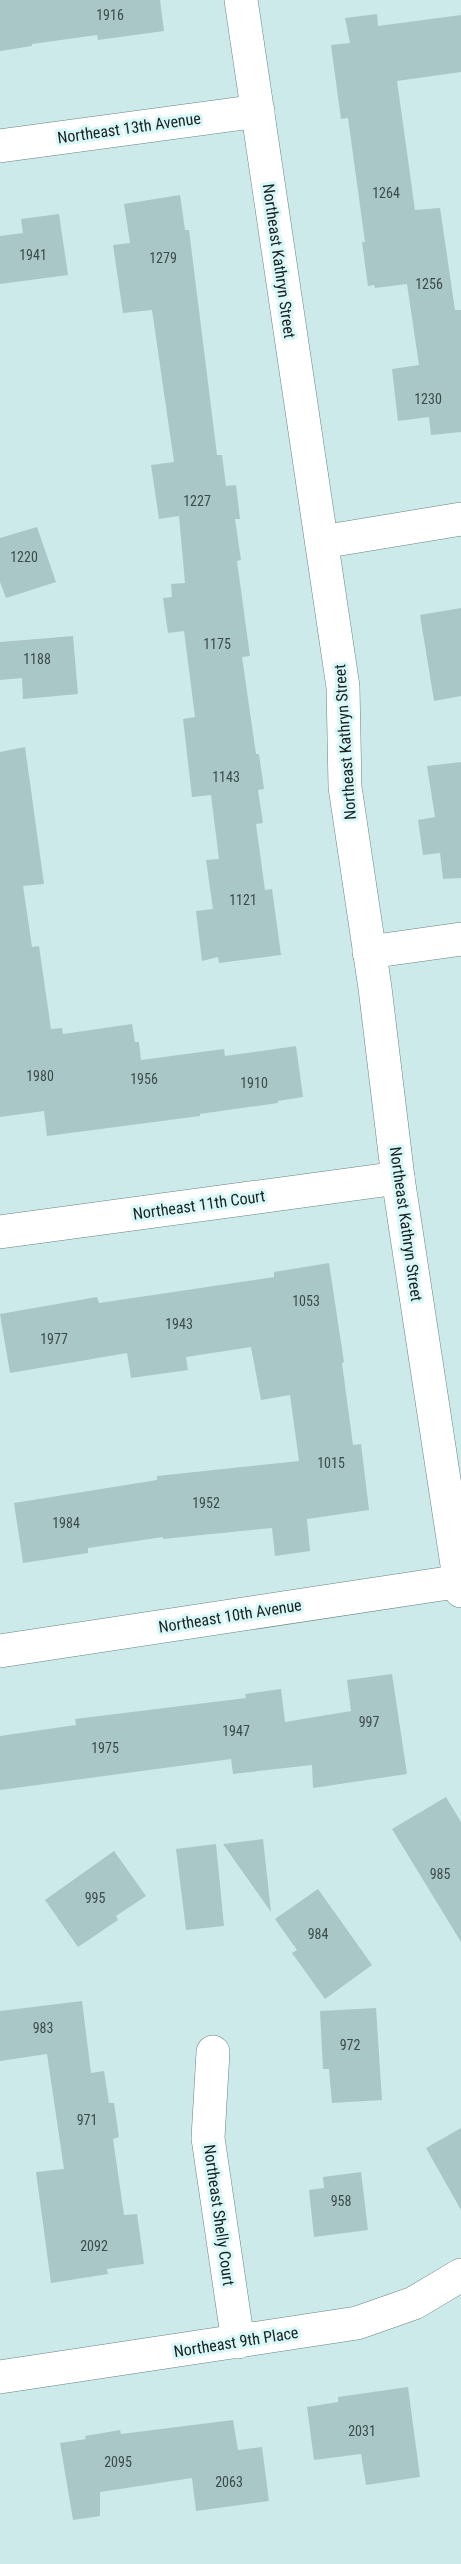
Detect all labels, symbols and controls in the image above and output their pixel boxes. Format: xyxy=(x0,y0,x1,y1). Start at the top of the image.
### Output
house number: 1916 xyxy=(96,7,124,23)
street label: Northeast 13th Avenue xyxy=(56,109,202,147)
street label: Northeast Kathryn Street xyxy=(259,182,299,340)
house number: 1264 xyxy=(372,185,400,201)
house number: 1941 xyxy=(19,247,47,263)
house number: 1279 xyxy=(149,250,177,266)
house number: 1256 xyxy=(415,276,443,292)
house number: 1230 xyxy=(414,391,442,407)
house number: 1227 xyxy=(183,493,211,509)
house number: 1220 xyxy=(10,549,38,565)
house number: 1175 xyxy=(203,636,231,652)
house number: 1188 xyxy=(23,651,51,667)
street label: Northeast Kathryn Street xyxy=(330,663,360,820)
house number: 1143 xyxy=(212,769,240,785)
house number: 1121 xyxy=(229,892,257,908)
house number: 1980 xyxy=(26,1068,54,1084)
house number: 1956 xyxy=(130,1071,158,1087)
house number: 1910 xyxy=(240,1075,268,1091)
street label: Northeast Kathryn Street xyxy=(386,1145,426,1303)
street label: Northeast 11th Court xyxy=(132,1186,267,1224)
house number: 1053 xyxy=(292,1293,320,1309)
house number: 1943 xyxy=(165,1316,193,1332)
house number: 1977 xyxy=(40,1331,68,1347)
house number: 1015 xyxy=(317,1455,345,1471)
house number: 1952 xyxy=(192,1495,220,1511)
house number: 1984 xyxy=(52,1515,80,1531)
street label: Northeast 10th Avenue xyxy=(157,1595,303,1637)
house number: 997 xyxy=(359,1714,379,1730)
house number: 1947 xyxy=(222,1723,250,1739)
house number: 1975 xyxy=(91,1740,119,1756)
house number: 985 xyxy=(430,1866,450,1882)
house number: 995 xyxy=(85,1890,105,1906)
house number: 984 xyxy=(308,1926,328,1942)
house number: 983 xyxy=(33,2020,53,2036)
house number: 972 xyxy=(340,2037,360,2053)
house number: 971 xyxy=(77,2112,97,2128)
street label: Northeast Shelly Court xyxy=(200,2143,238,2287)
house number: 958 xyxy=(331,2193,351,2209)
house number: 2092 xyxy=(80,2238,108,2254)
street label: Northeast 9th Place xyxy=(172,2323,300,2361)
house number: 2031 xyxy=(348,2423,376,2439)
house number: 2095 xyxy=(104,2454,132,2470)
house number: 2063 xyxy=(215,2474,243,2490)

